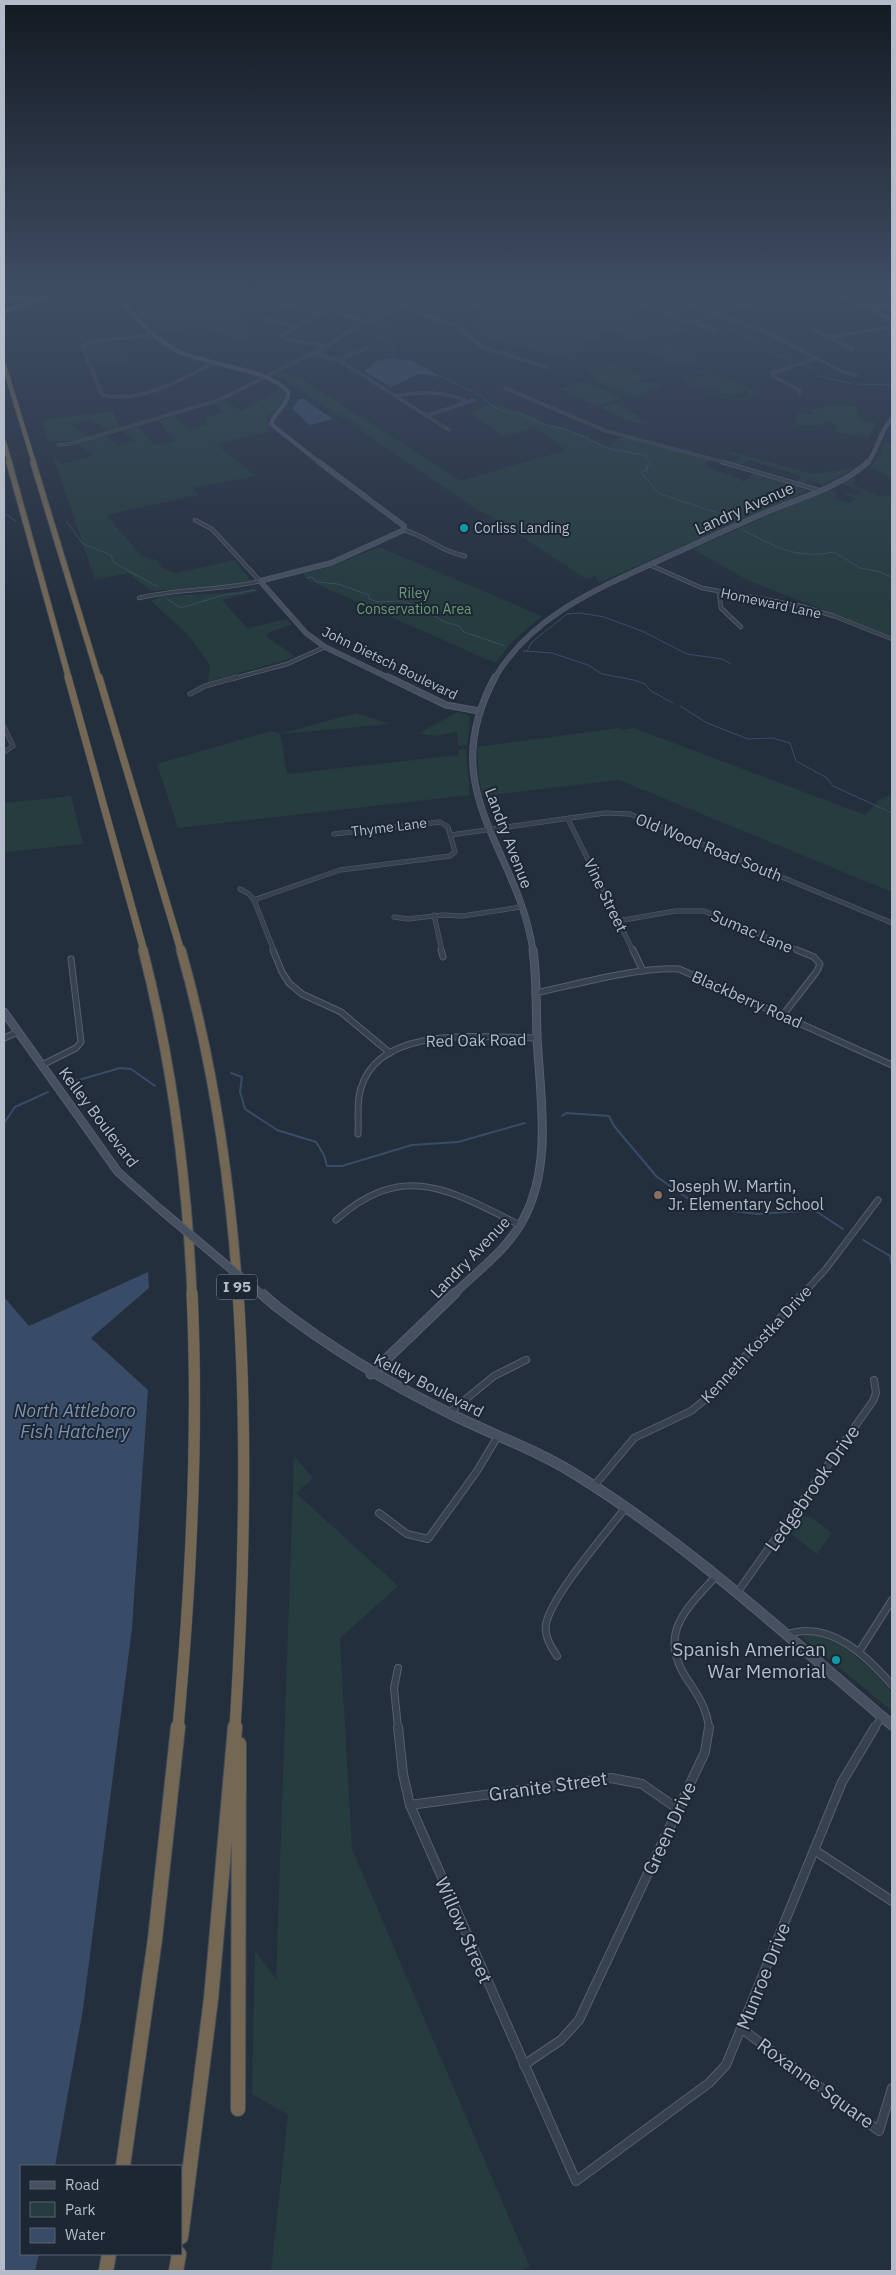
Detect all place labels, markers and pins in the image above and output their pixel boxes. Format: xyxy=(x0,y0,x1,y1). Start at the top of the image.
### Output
place label: Corliss Landing xyxy=(474,519,570,537)
marker: Corliss Landing xyxy=(458,522,470,534)
place label: Joseph W. Martin, Jr. Elementary School xyxy=(668,1176,824,1214)
marker: Joseph W. Martin, Jr. Elementary School xyxy=(652,1189,664,1201)
place label: Spanish American War Memorial xyxy=(672,1637,826,1683)
marker: Spanish American War Memorial xyxy=(830,1654,842,1666)

